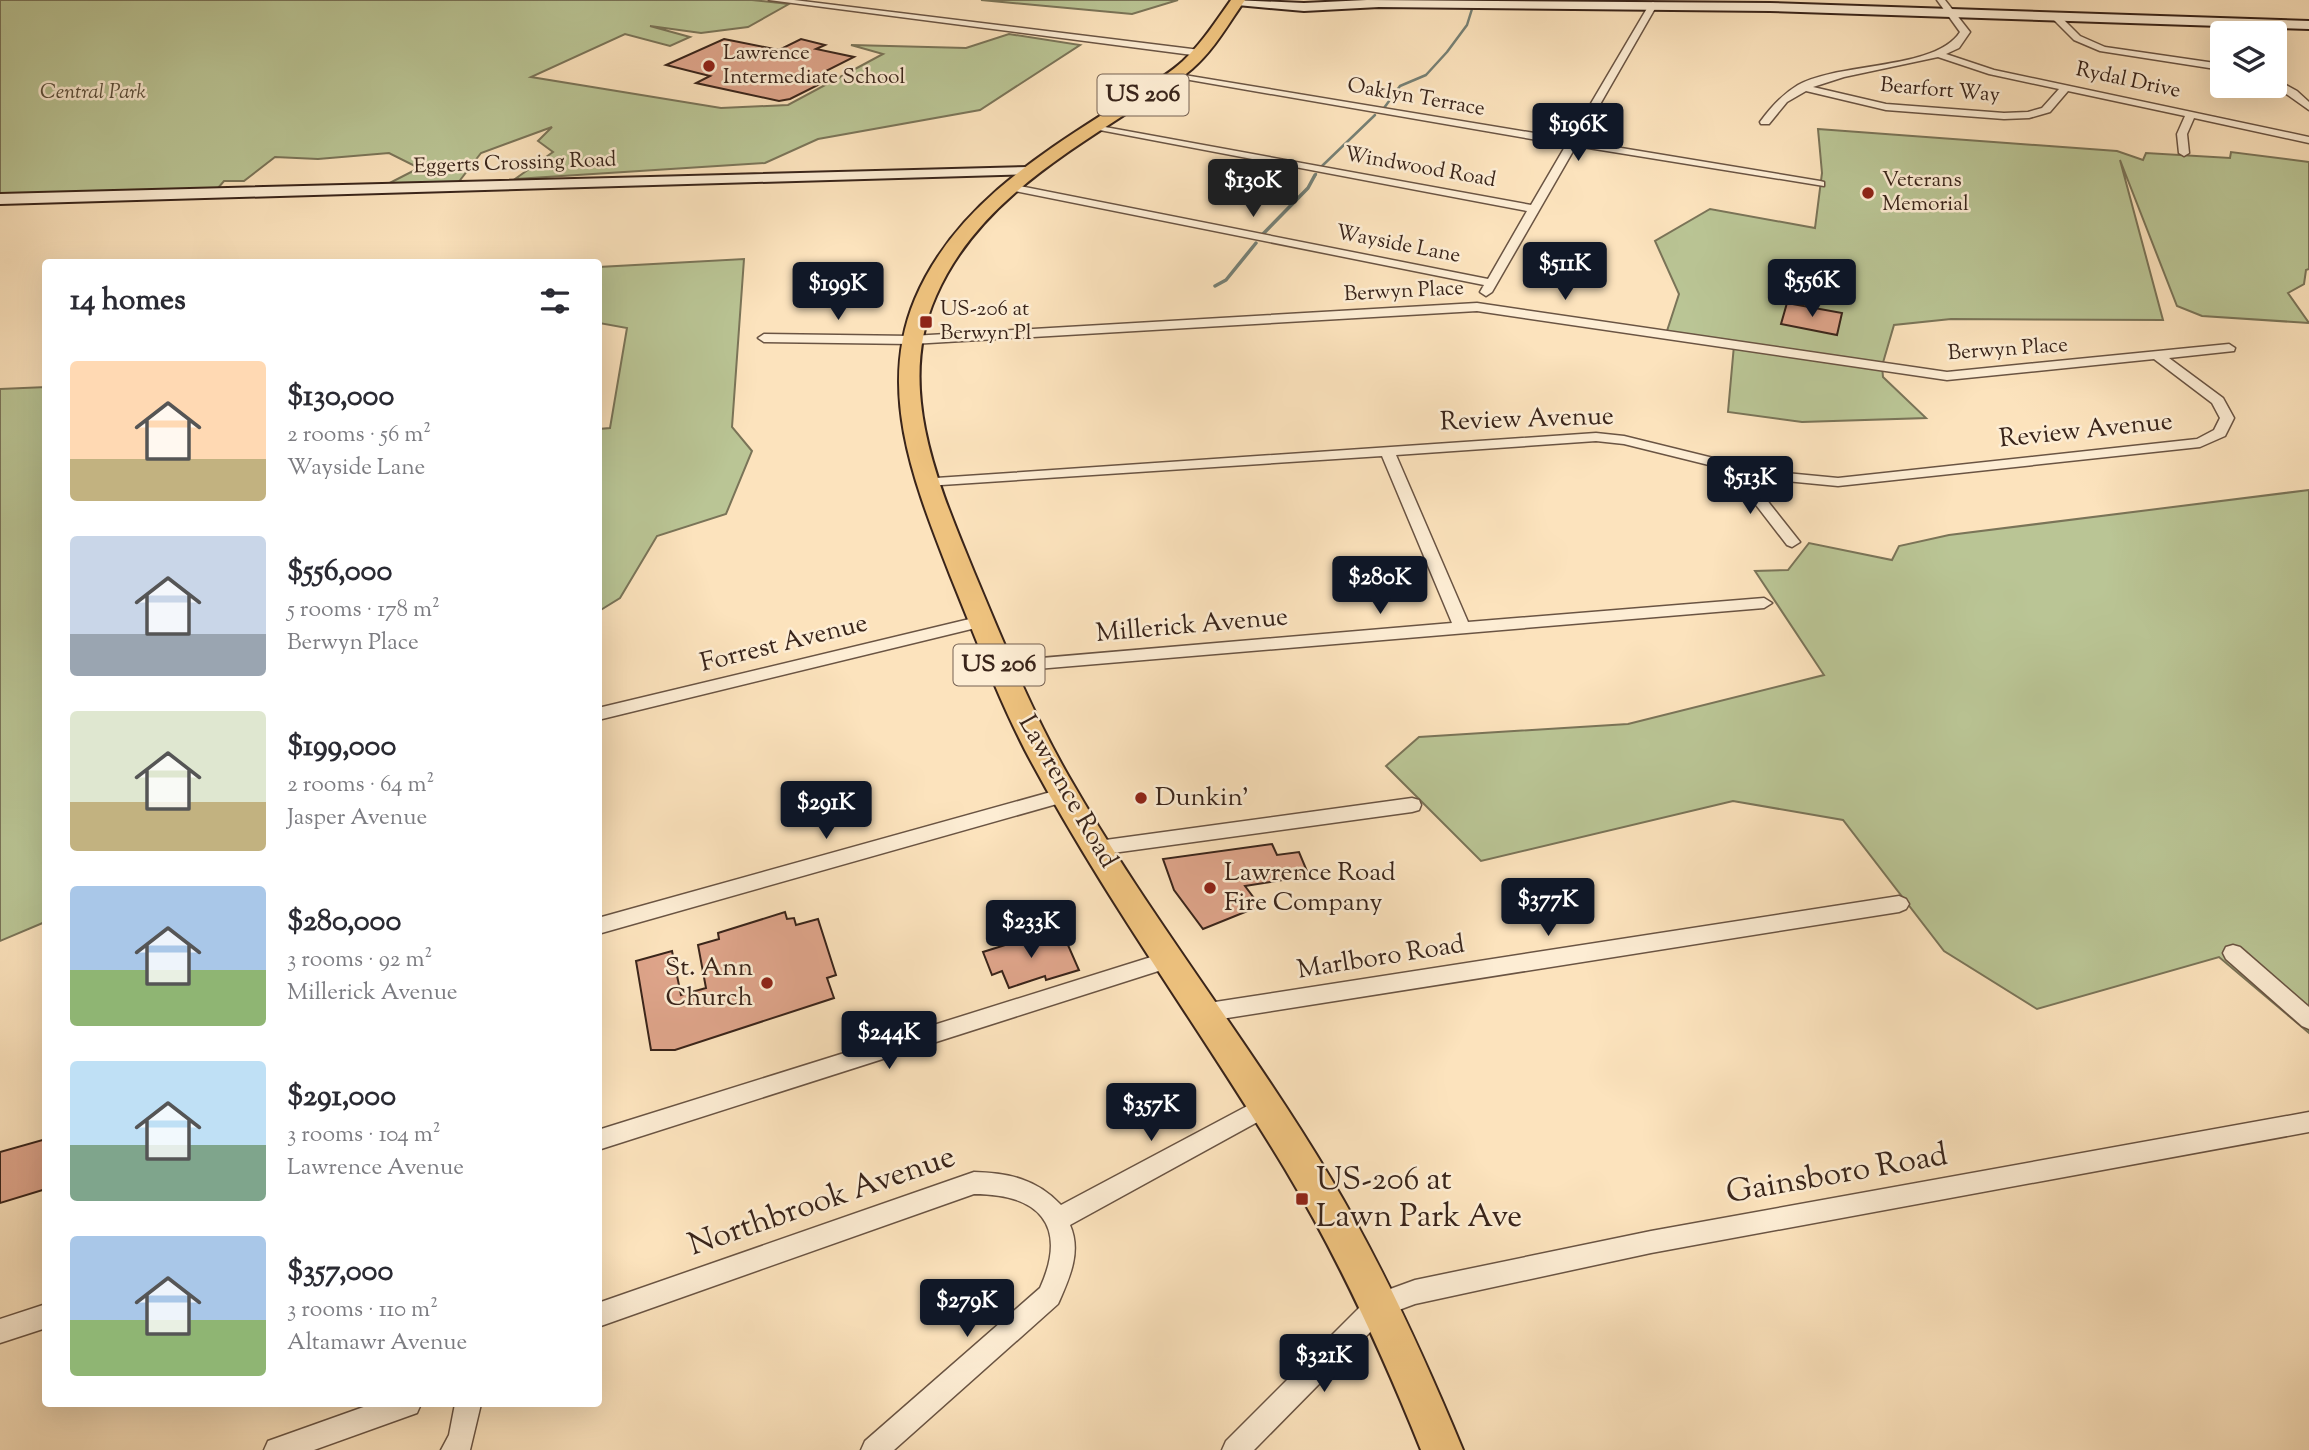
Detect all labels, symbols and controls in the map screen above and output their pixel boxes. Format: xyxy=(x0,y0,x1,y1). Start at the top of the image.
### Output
map controls xyxy=(2210,21,2287,98)
button: layers xyxy=(2210,21,2287,98)
place label: Lawrence Intermediate School xyxy=(723,39,906,93)
street label: Rydal Drive xyxy=(2073,55,2183,107)
marker: Lawrence Intermediate School xyxy=(701,58,717,74)
street label: Oaklyn Terrace xyxy=(1345,71,1487,125)
street label: Bearfort Way xyxy=(1879,71,2002,111)
road number: US 206 xyxy=(1098,74,1188,116)
park label: Central Park xyxy=(40,78,147,108)
pin: $196K xyxy=(1529,104,1627,163)
text: $196K xyxy=(1548,109,1608,142)
street label: Windwood Road xyxy=(1342,140,1498,196)
street label: Eggerts Crossing Road xyxy=(413,145,617,183)
pin: $130K xyxy=(1204,160,1302,219)
text: $130K xyxy=(1224,165,1282,198)
place label: Veterans Memorial xyxy=(1882,166,1969,220)
marker: Veterans Memorial xyxy=(1860,185,1876,201)
street label: Wayside Lane xyxy=(1333,218,1463,272)
pin: $511K xyxy=(1516,243,1614,302)
text: $511K xyxy=(1539,248,1591,281)
pin: $556K xyxy=(1763,260,1861,319)
pin: $199K xyxy=(789,262,887,322)
text: $556K xyxy=(1784,265,1840,298)
text: $199K xyxy=(809,268,867,301)
street label: Berwyn Place xyxy=(1343,274,1465,310)
text: 14 homes xyxy=(70,280,186,323)
icon: filters xyxy=(536,282,574,320)
place label: US-206 at Berwyn Pl xyxy=(940,295,1032,349)
marker: US-206 at Berwyn Pl xyxy=(918,314,934,330)
street label: Berwyn Place xyxy=(1947,331,2069,369)
text: $130,000 xyxy=(287,376,394,419)
icon: home xyxy=(126,389,210,473)
street label: Review Avenue xyxy=(1439,398,1615,442)
street label: Review Avenue xyxy=(1998,404,2174,458)
text: 2 rooms · 56 m² xyxy=(287,419,431,452)
text: Wayside Lane xyxy=(287,452,425,485)
pin: $513K xyxy=(1701,456,1799,516)
text: $513K xyxy=(1723,462,1777,495)
text: $556,000 xyxy=(287,551,392,594)
pin: $280K xyxy=(1331,556,1429,616)
text: $280K xyxy=(1348,562,1412,595)
icon: home xyxy=(126,564,210,648)
text: 5 rooms · 178 m² xyxy=(287,594,440,627)
street label: Millerick Avenue xyxy=(1094,599,1290,653)
street label: Forrest Avenue xyxy=(696,605,872,683)
text: Berwyn Place xyxy=(287,627,419,660)
road number: US 206 xyxy=(954,644,1044,686)
street label: Lawrence Road xyxy=(1008,708,1126,876)
text: $199,000 xyxy=(287,726,396,769)
icon: home xyxy=(126,739,210,823)
text: 2 rooms · 64 m² xyxy=(287,769,434,802)
place label: Dunkin' xyxy=(1155,780,1249,817)
pin: $291K xyxy=(777,782,875,841)
text: $291K xyxy=(797,787,855,820)
marker: Dunkin' xyxy=(1133,790,1149,806)
text: Jasper Avenue xyxy=(287,802,427,835)
place label: Lawrence Road Fire Company xyxy=(1224,855,1396,922)
pin: $377K xyxy=(1499,878,1597,938)
marker: Lawrence Road Fire Company xyxy=(1202,880,1218,896)
text: $377K xyxy=(1517,884,1579,917)
pin: $233K xyxy=(982,900,1080,960)
text: $280,000 xyxy=(287,901,401,944)
text: $233K xyxy=(1002,906,1060,939)
icon: home xyxy=(126,914,210,998)
street label: Marlboro Road xyxy=(1295,926,1468,989)
text: 3 rooms · 92 m² xyxy=(287,944,432,977)
place label: St. Ann Church xyxy=(665,950,753,1017)
marker: St. Ann Church xyxy=(759,975,775,991)
text: Millerick Avenue xyxy=(287,977,458,1010)
pin: $244K xyxy=(840,1012,938,1071)
text: $244K xyxy=(858,1017,920,1050)
text: $291,000 xyxy=(287,1076,396,1119)
pin: $357K xyxy=(1102,1084,1200,1143)
icon: home xyxy=(126,1089,210,1173)
text: $357K xyxy=(1122,1089,1180,1122)
text: 3 rooms · 104 m² xyxy=(287,1119,441,1152)
street label: Gainsboro Road xyxy=(1722,1133,1952,1217)
street label: Northbrook Avenue xyxy=(682,1135,962,1269)
text: Lawrence Avenue xyxy=(287,1152,464,1185)
place label: US-206 at Lawn Park Ave xyxy=(1316,1158,1522,1241)
marker: US-206 at Lawn Park Ave xyxy=(1294,1191,1310,1207)
text: $357,000 xyxy=(287,1251,393,1294)
icon: home xyxy=(126,1264,210,1348)
pin: $279K xyxy=(918,1280,1016,1339)
text: $279K xyxy=(936,1285,998,1318)
text: 3 rooms · 110 m² xyxy=(287,1294,438,1327)
text: Altamawr Avenue xyxy=(287,1327,467,1360)
pin: $321K xyxy=(1275,1334,1373,1394)
text: $321K xyxy=(1296,1340,1352,1373)

